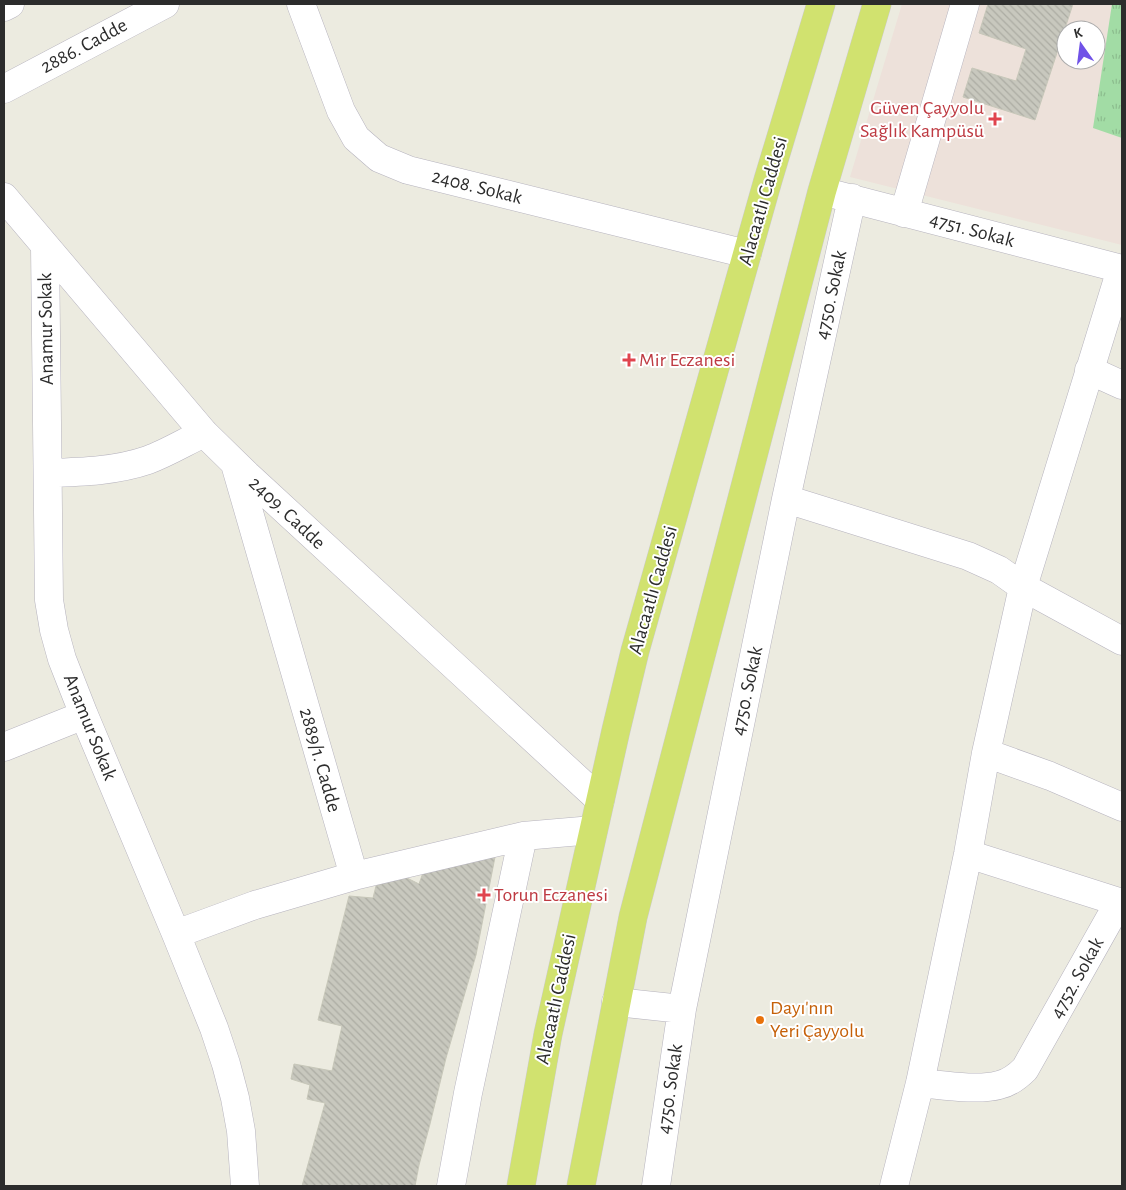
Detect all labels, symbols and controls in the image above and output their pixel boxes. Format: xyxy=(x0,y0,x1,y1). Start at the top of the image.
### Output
street label: 2886. Cadde xyxy=(37,15,131,77)
north arrow xyxy=(1056,20,1106,70)
text: K xyxy=(1072,25,1085,41)
place label: Güven Çayyolu Sağlık Kampüsü xyxy=(860,98,984,141)
marker: Güven Çayyolu Sağlık Kampüsü xyxy=(988,112,1002,126)
street label: Alacaatlı Caddesi xyxy=(735,134,791,268)
street label: 2408. Sokak xyxy=(430,166,524,208)
street label: 4751. Sokak xyxy=(927,209,1017,251)
street label: 4750. Sokak xyxy=(812,249,850,341)
street label: Anamur Sokak xyxy=(35,273,57,385)
place label: Mir Eczanesi xyxy=(639,350,735,370)
marker: Mir Eczanesi xyxy=(623,354,635,366)
street label: 2409. Cadde xyxy=(245,473,329,553)
street label: Alacaatlı Caddesi xyxy=(625,523,681,657)
street label: 4750. Sokak xyxy=(728,645,766,737)
street label: Anamur Sokak xyxy=(60,671,120,783)
street label: 2889/1. Cadde xyxy=(296,706,344,814)
place label: Torun Eczanesi xyxy=(494,885,608,905)
marker: Torun Eczanesi xyxy=(478,889,490,901)
street label: Alacaatlı Caddesi xyxy=(532,932,580,1066)
street label: 4752. Sokak xyxy=(1047,934,1107,1022)
place label: Dayı'nın Yeri Çayyolu xyxy=(770,998,864,1041)
marker: Dayı'nın Yeri Çayyolu xyxy=(754,1014,766,1026)
street label: 4750. Sokak xyxy=(654,1043,686,1135)

